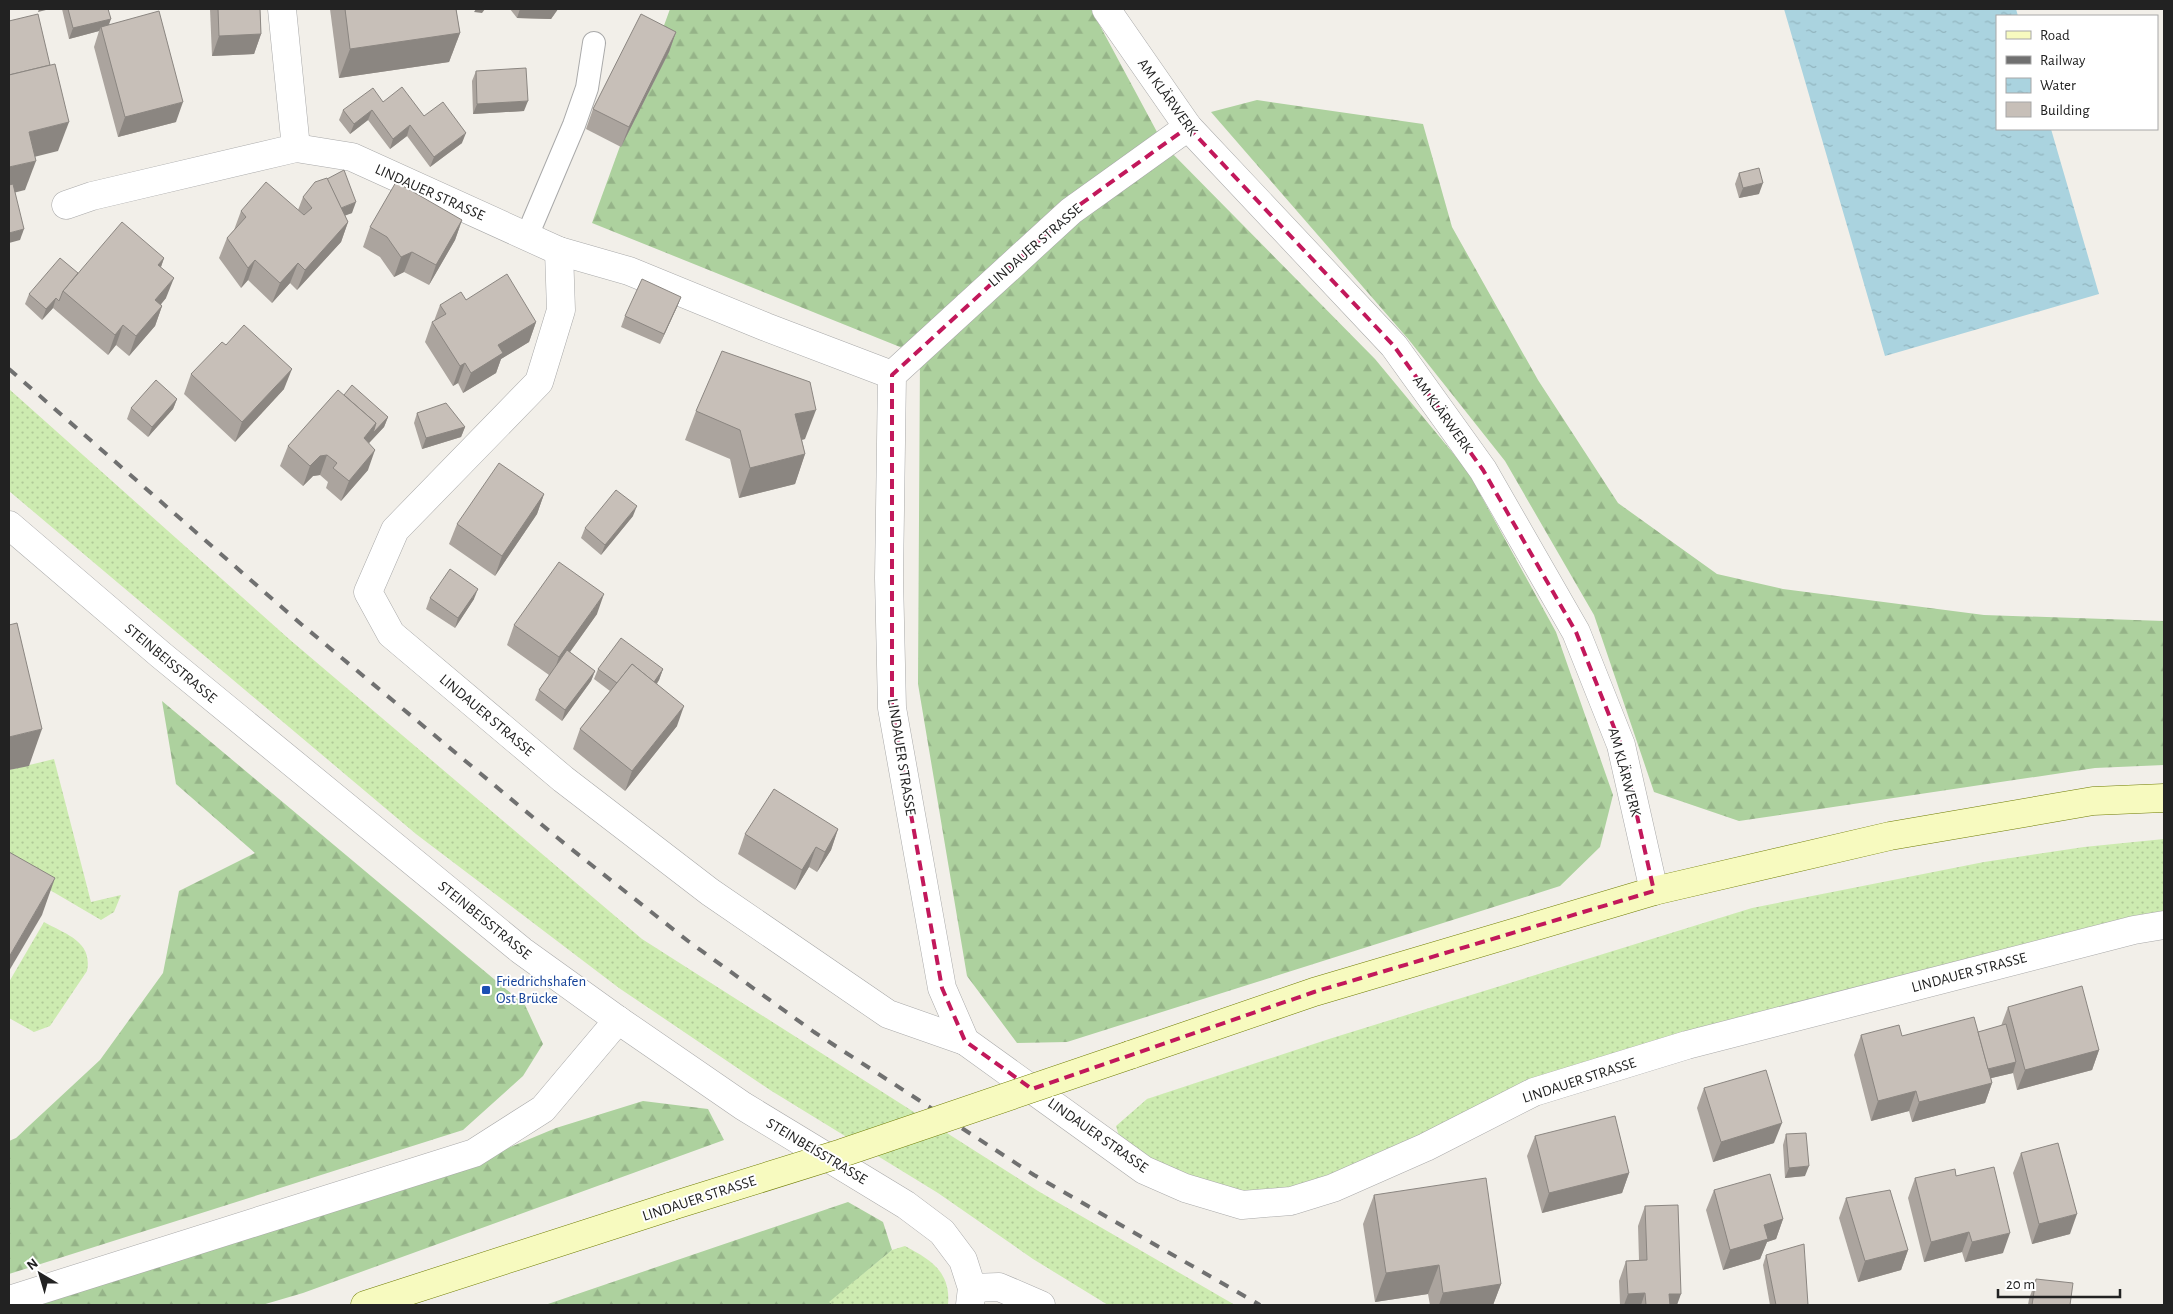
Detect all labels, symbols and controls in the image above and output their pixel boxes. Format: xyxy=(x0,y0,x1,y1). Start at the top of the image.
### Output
legend xyxy=(1996,15,2158,130)
text: Road xyxy=(2040,28,2070,43)
text: Railway xyxy=(2040,53,2086,68)
street label: AM KLÄRWERK xyxy=(1135,55,1202,139)
text: Water xyxy=(2040,78,2076,93)
text: Building xyxy=(2040,103,2090,118)
street label: LINDAUER STRASSE xyxy=(373,162,487,223)
street label: LINDAUER STRASSE xyxy=(986,201,1085,290)
street label: AM KLÄRWERK xyxy=(1410,372,1477,456)
street label: STEINBEISSTRASSE xyxy=(122,621,219,706)
street label: LINDAUER STRASSE xyxy=(437,672,537,759)
street label: LINDAUER STRASSE xyxy=(885,697,918,817)
street label: AM KLÄRWERK xyxy=(1605,726,1645,819)
street label: STEINBEISSTRASSE xyxy=(435,878,534,962)
street label: LINDAUER STRASSE xyxy=(1910,950,2028,995)
place label: Friedrichshafen Ost Brücke xyxy=(496,974,586,1006)
marker: Friedrichshafen Ost Brücke xyxy=(480,984,492,996)
street label: LINDAUER STRASSE xyxy=(1521,1055,1638,1106)
street label: LINDAUER STRASSE xyxy=(1045,1095,1151,1176)
street label: STEINBEISSTRASSE xyxy=(764,1115,870,1187)
street label: LINDAUER STRASSE xyxy=(641,1173,758,1224)
north arrow xyxy=(15,1249,65,1299)
text: N xyxy=(24,1256,41,1273)
scale bar xyxy=(1998,1266,2120,1298)
text: 20 m xyxy=(2006,1277,2035,1292)

